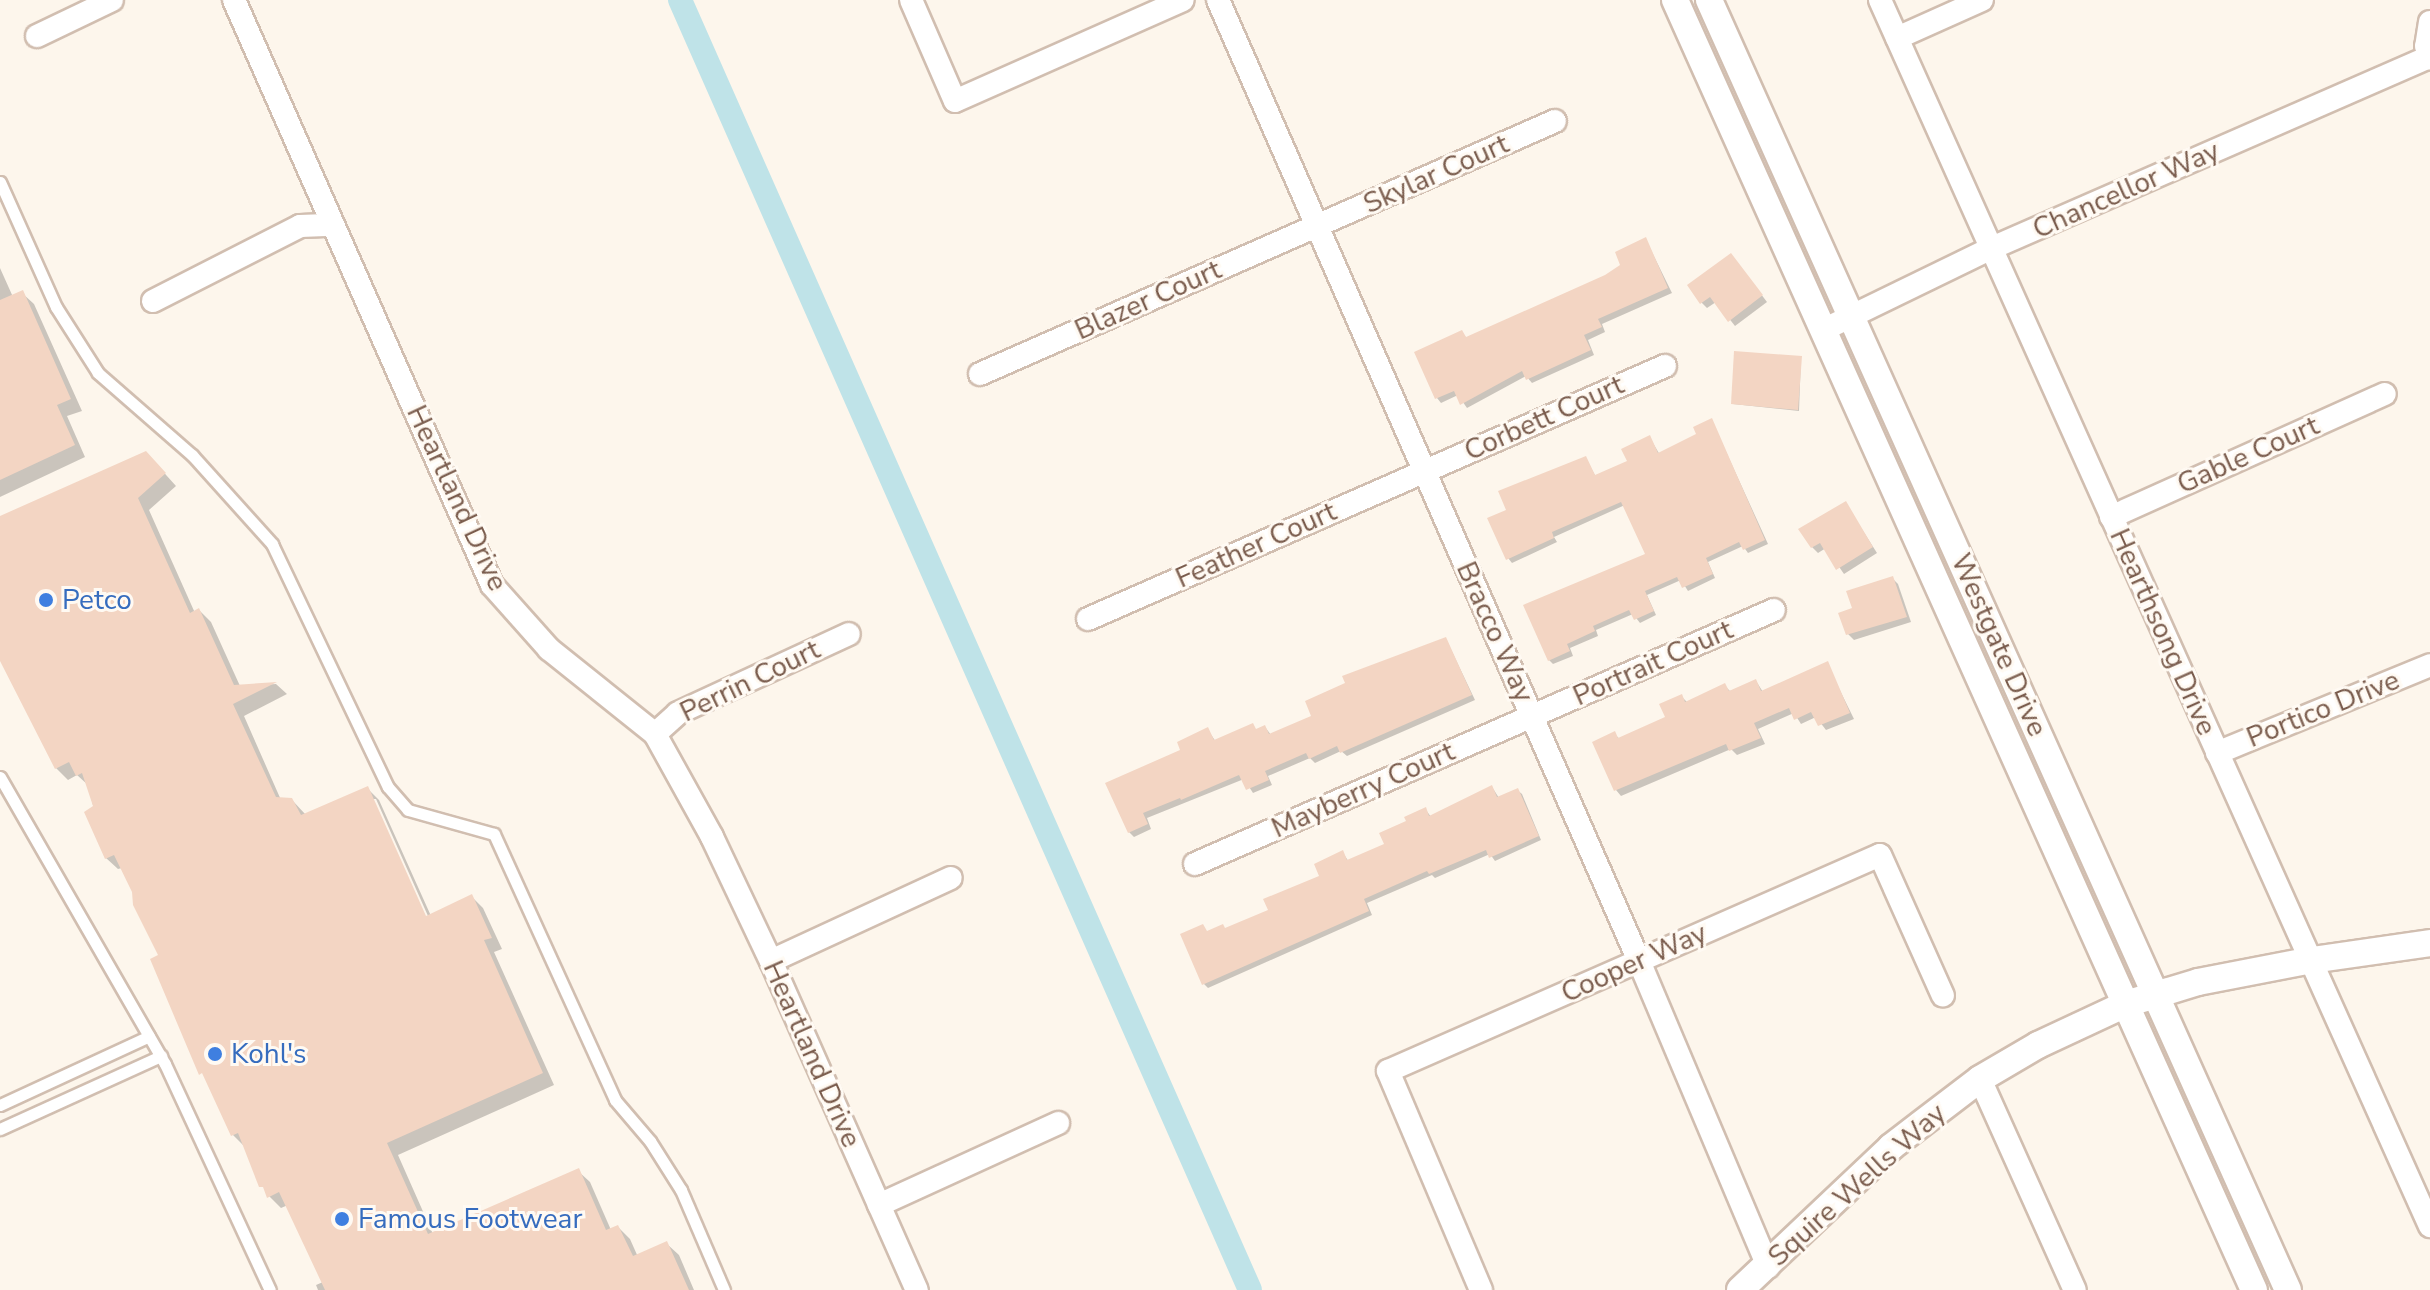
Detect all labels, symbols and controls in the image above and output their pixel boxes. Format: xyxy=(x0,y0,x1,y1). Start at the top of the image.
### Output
street label: Skylar Court xyxy=(1358,127,1514,221)
street label: Chancellor Way xyxy=(2028,134,2224,246)
street label: Blazer Court xyxy=(1070,253,1226,347)
street label: Corbett Court xyxy=(1459,368,1629,468)
street label: Heartland Drive xyxy=(399,400,515,596)
street label: Gable Court xyxy=(2172,409,2324,501)
street label: Feather Court xyxy=(1171,495,1341,595)
street label: Hearthsong Drive xyxy=(2102,524,2224,740)
street label: Westgate Drive xyxy=(1944,548,2054,742)
street label: Bracco Way xyxy=(1449,557,1541,707)
place label: Petco xyxy=(62,583,132,617)
marker: Petco xyxy=(37,591,55,609)
street label: Portrait Court xyxy=(1568,613,1738,713)
street label: Perrin Court xyxy=(675,633,825,729)
street label: Portico Drive xyxy=(2242,663,2404,755)
street label: Mayberry Court xyxy=(1266,735,1460,845)
street label: Cooper Way xyxy=(1556,916,1712,1010)
street label: Heartland Drive xyxy=(756,956,868,1152)
place label: Kohl's xyxy=(231,1037,307,1071)
marker: Kohl's xyxy=(206,1045,224,1063)
street label: Squire Wells Way xyxy=(1761,1097,1953,1273)
place label: Famous Footwear xyxy=(358,1202,582,1236)
marker: Famous Footwear xyxy=(333,1210,351,1228)

